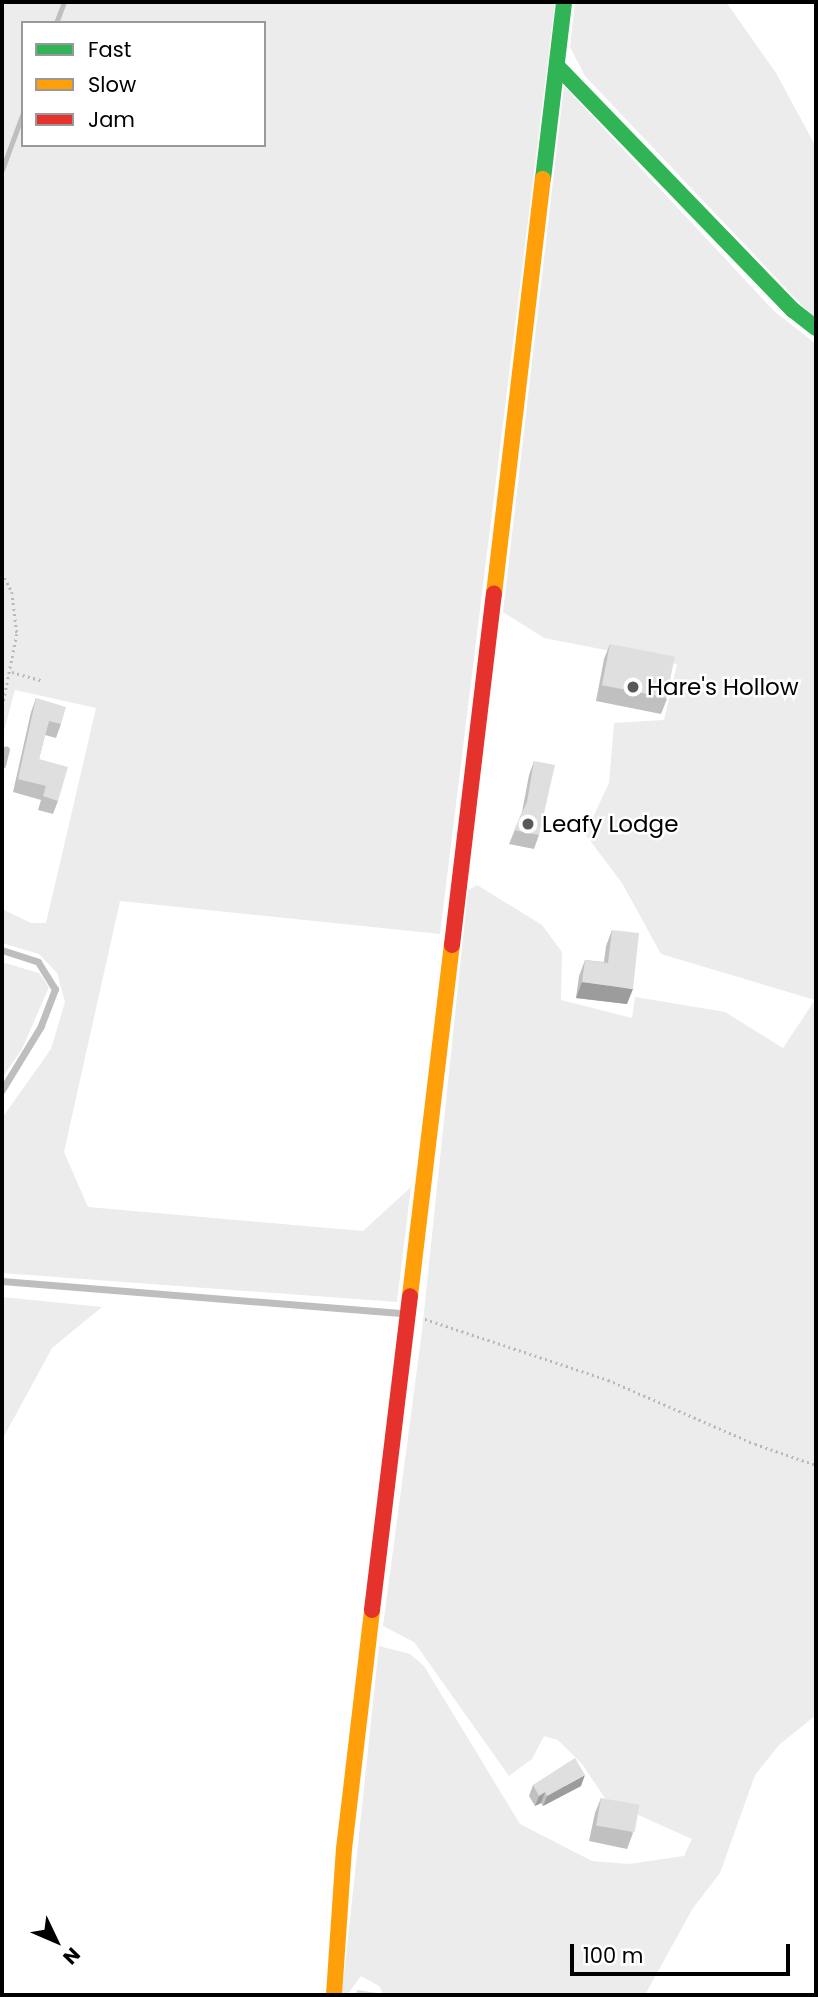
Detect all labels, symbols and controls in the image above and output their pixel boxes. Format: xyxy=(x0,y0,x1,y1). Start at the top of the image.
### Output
legend xyxy=(21,21,266,147)
text: Fast xyxy=(88,35,131,64)
text: Slow xyxy=(88,70,136,99)
text: Jam xyxy=(88,105,135,134)
place label: Hare's Hollow xyxy=(647,673,799,701)
marker: Hare's Hollow xyxy=(625,679,641,695)
place label: Leafy Lodge xyxy=(542,810,678,838)
marker: Leafy Lodge xyxy=(520,816,536,832)
north arrow xyxy=(21,1906,91,1976)
scale bar xyxy=(573,1930,794,1974)
text: N xyxy=(57,1941,86,1970)
text: 100 m xyxy=(583,1941,643,1970)

